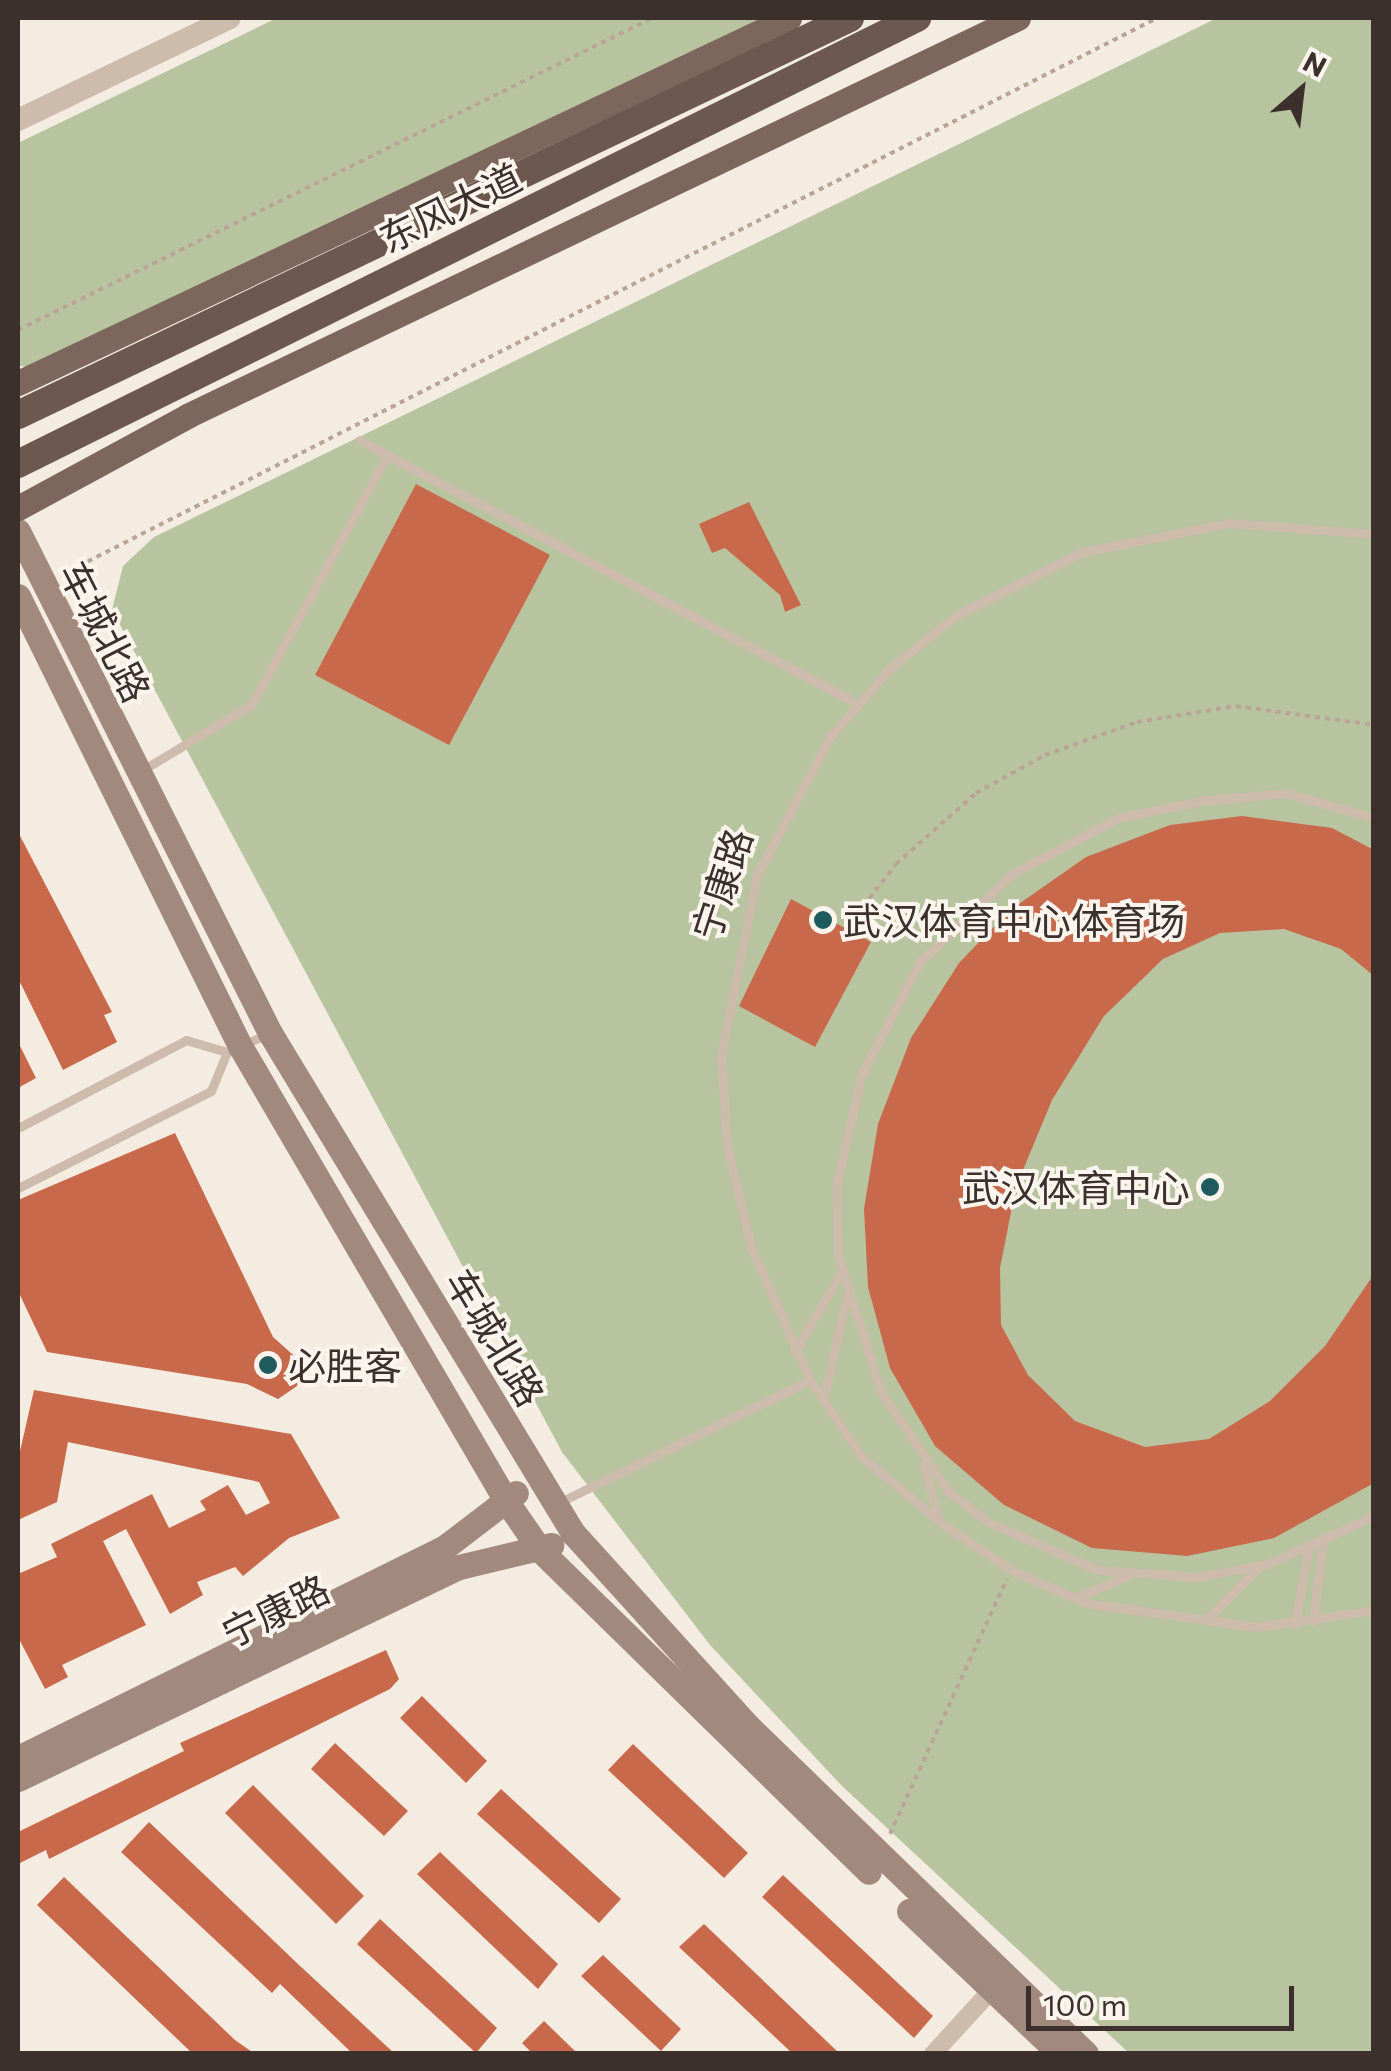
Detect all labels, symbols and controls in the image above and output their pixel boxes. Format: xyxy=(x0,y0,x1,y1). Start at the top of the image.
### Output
north arrow xyxy=(1251,40,1351,140)
text: N xyxy=(1298,44,1332,83)
street label: 东风大道 xyxy=(372,153,528,261)
street label: 车城北路 xyxy=(51,553,161,709)
street label: 宁康路 xyxy=(682,823,760,945)
place label: 武汉体育中心体育场 xyxy=(843,897,1185,943)
marker: 武汉体育中心体育场 xyxy=(812,909,834,931)
place label: 武汉体育中心 xyxy=(962,1164,1190,1210)
marker: 武汉体育中心 xyxy=(1199,1176,1221,1198)
street label: 车城北路 xyxy=(437,1260,555,1414)
place label: 必胜客 xyxy=(288,1342,402,1388)
marker: 必胜客 xyxy=(257,1354,279,1376)
street label: 宁康路 xyxy=(214,1565,336,1655)
scale bar xyxy=(1031,1966,1298,2028)
text: 100 m xyxy=(1043,1985,1127,2022)

